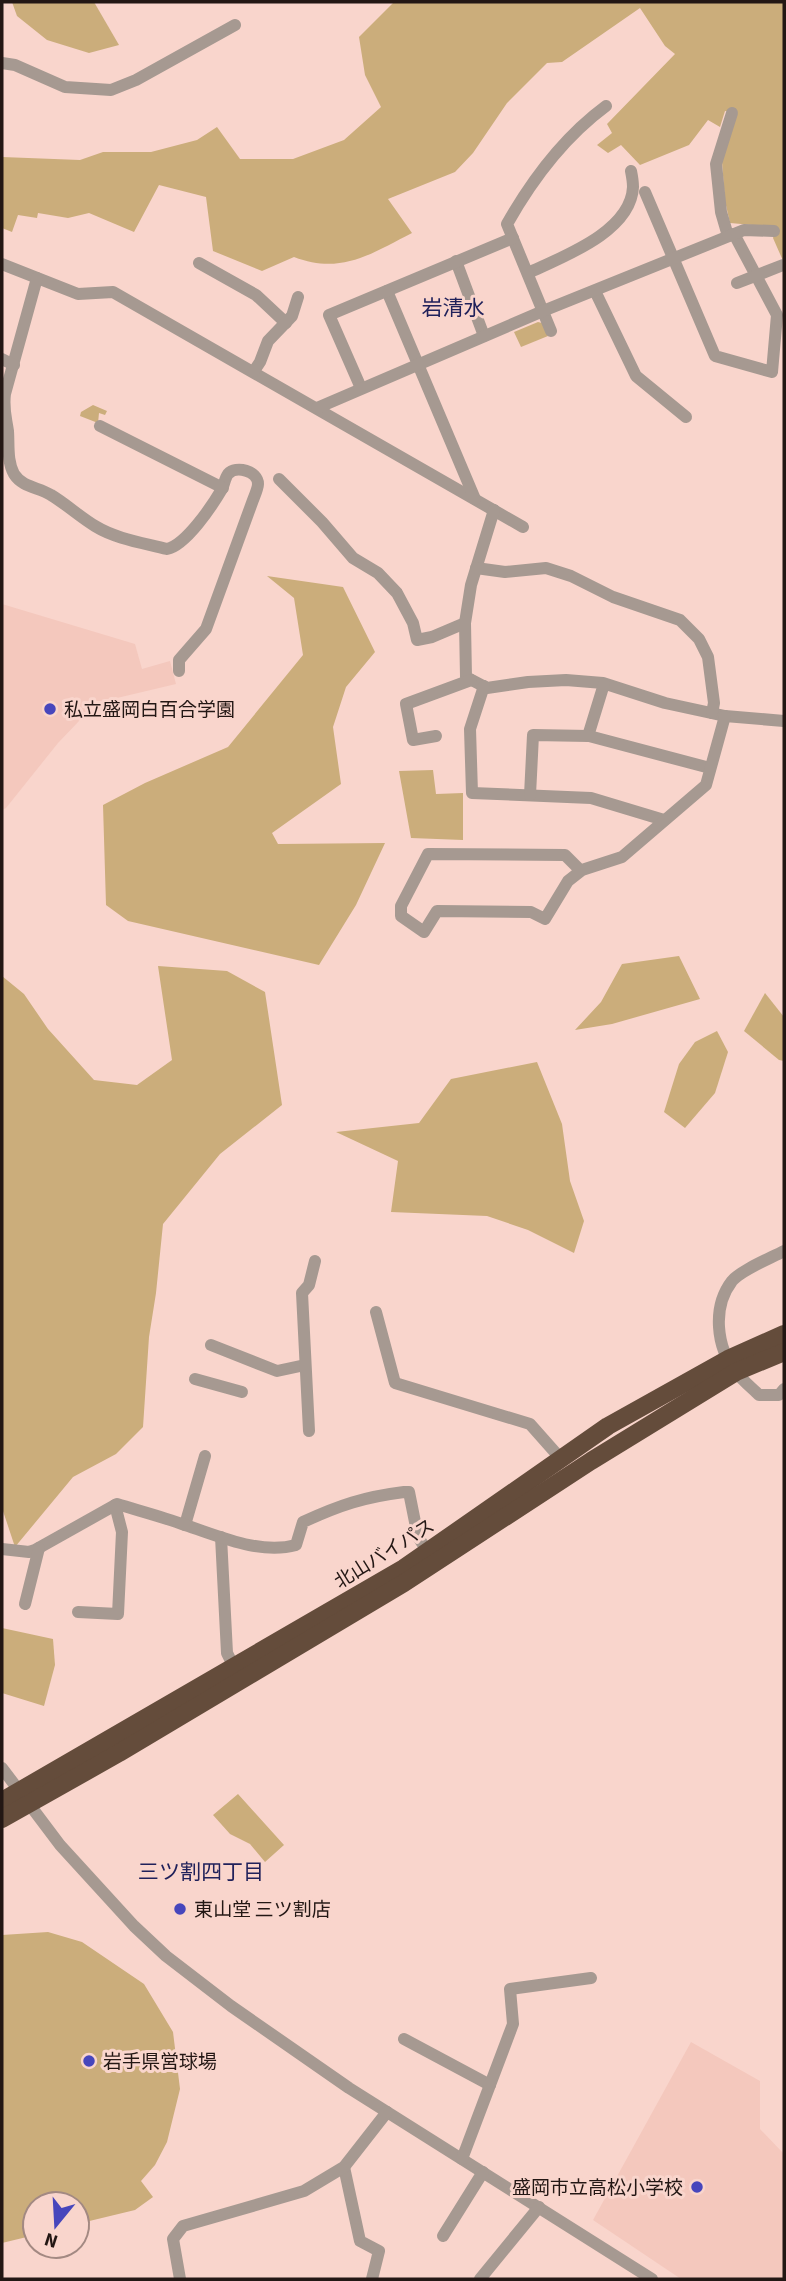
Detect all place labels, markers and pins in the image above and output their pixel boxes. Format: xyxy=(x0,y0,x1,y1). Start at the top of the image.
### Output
place label: 私立盛岡白百合学園 xyxy=(64,697,235,724)
marker: 私立盛岡白百合学園 xyxy=(42,701,58,717)
place label: 東山堂 三ツ割店 xyxy=(194,1897,331,1924)
marker: 東山堂 三ツ割店 xyxy=(172,1901,188,1917)
place label: 岩手県営球場 xyxy=(103,2049,217,2076)
marker: 岩手県営球場 xyxy=(81,2053,97,2069)
place label: 盛岡市立高松小学校 xyxy=(512,2175,683,2202)
marker: 盛岡市立高松小学校 xyxy=(689,2179,705,2195)

